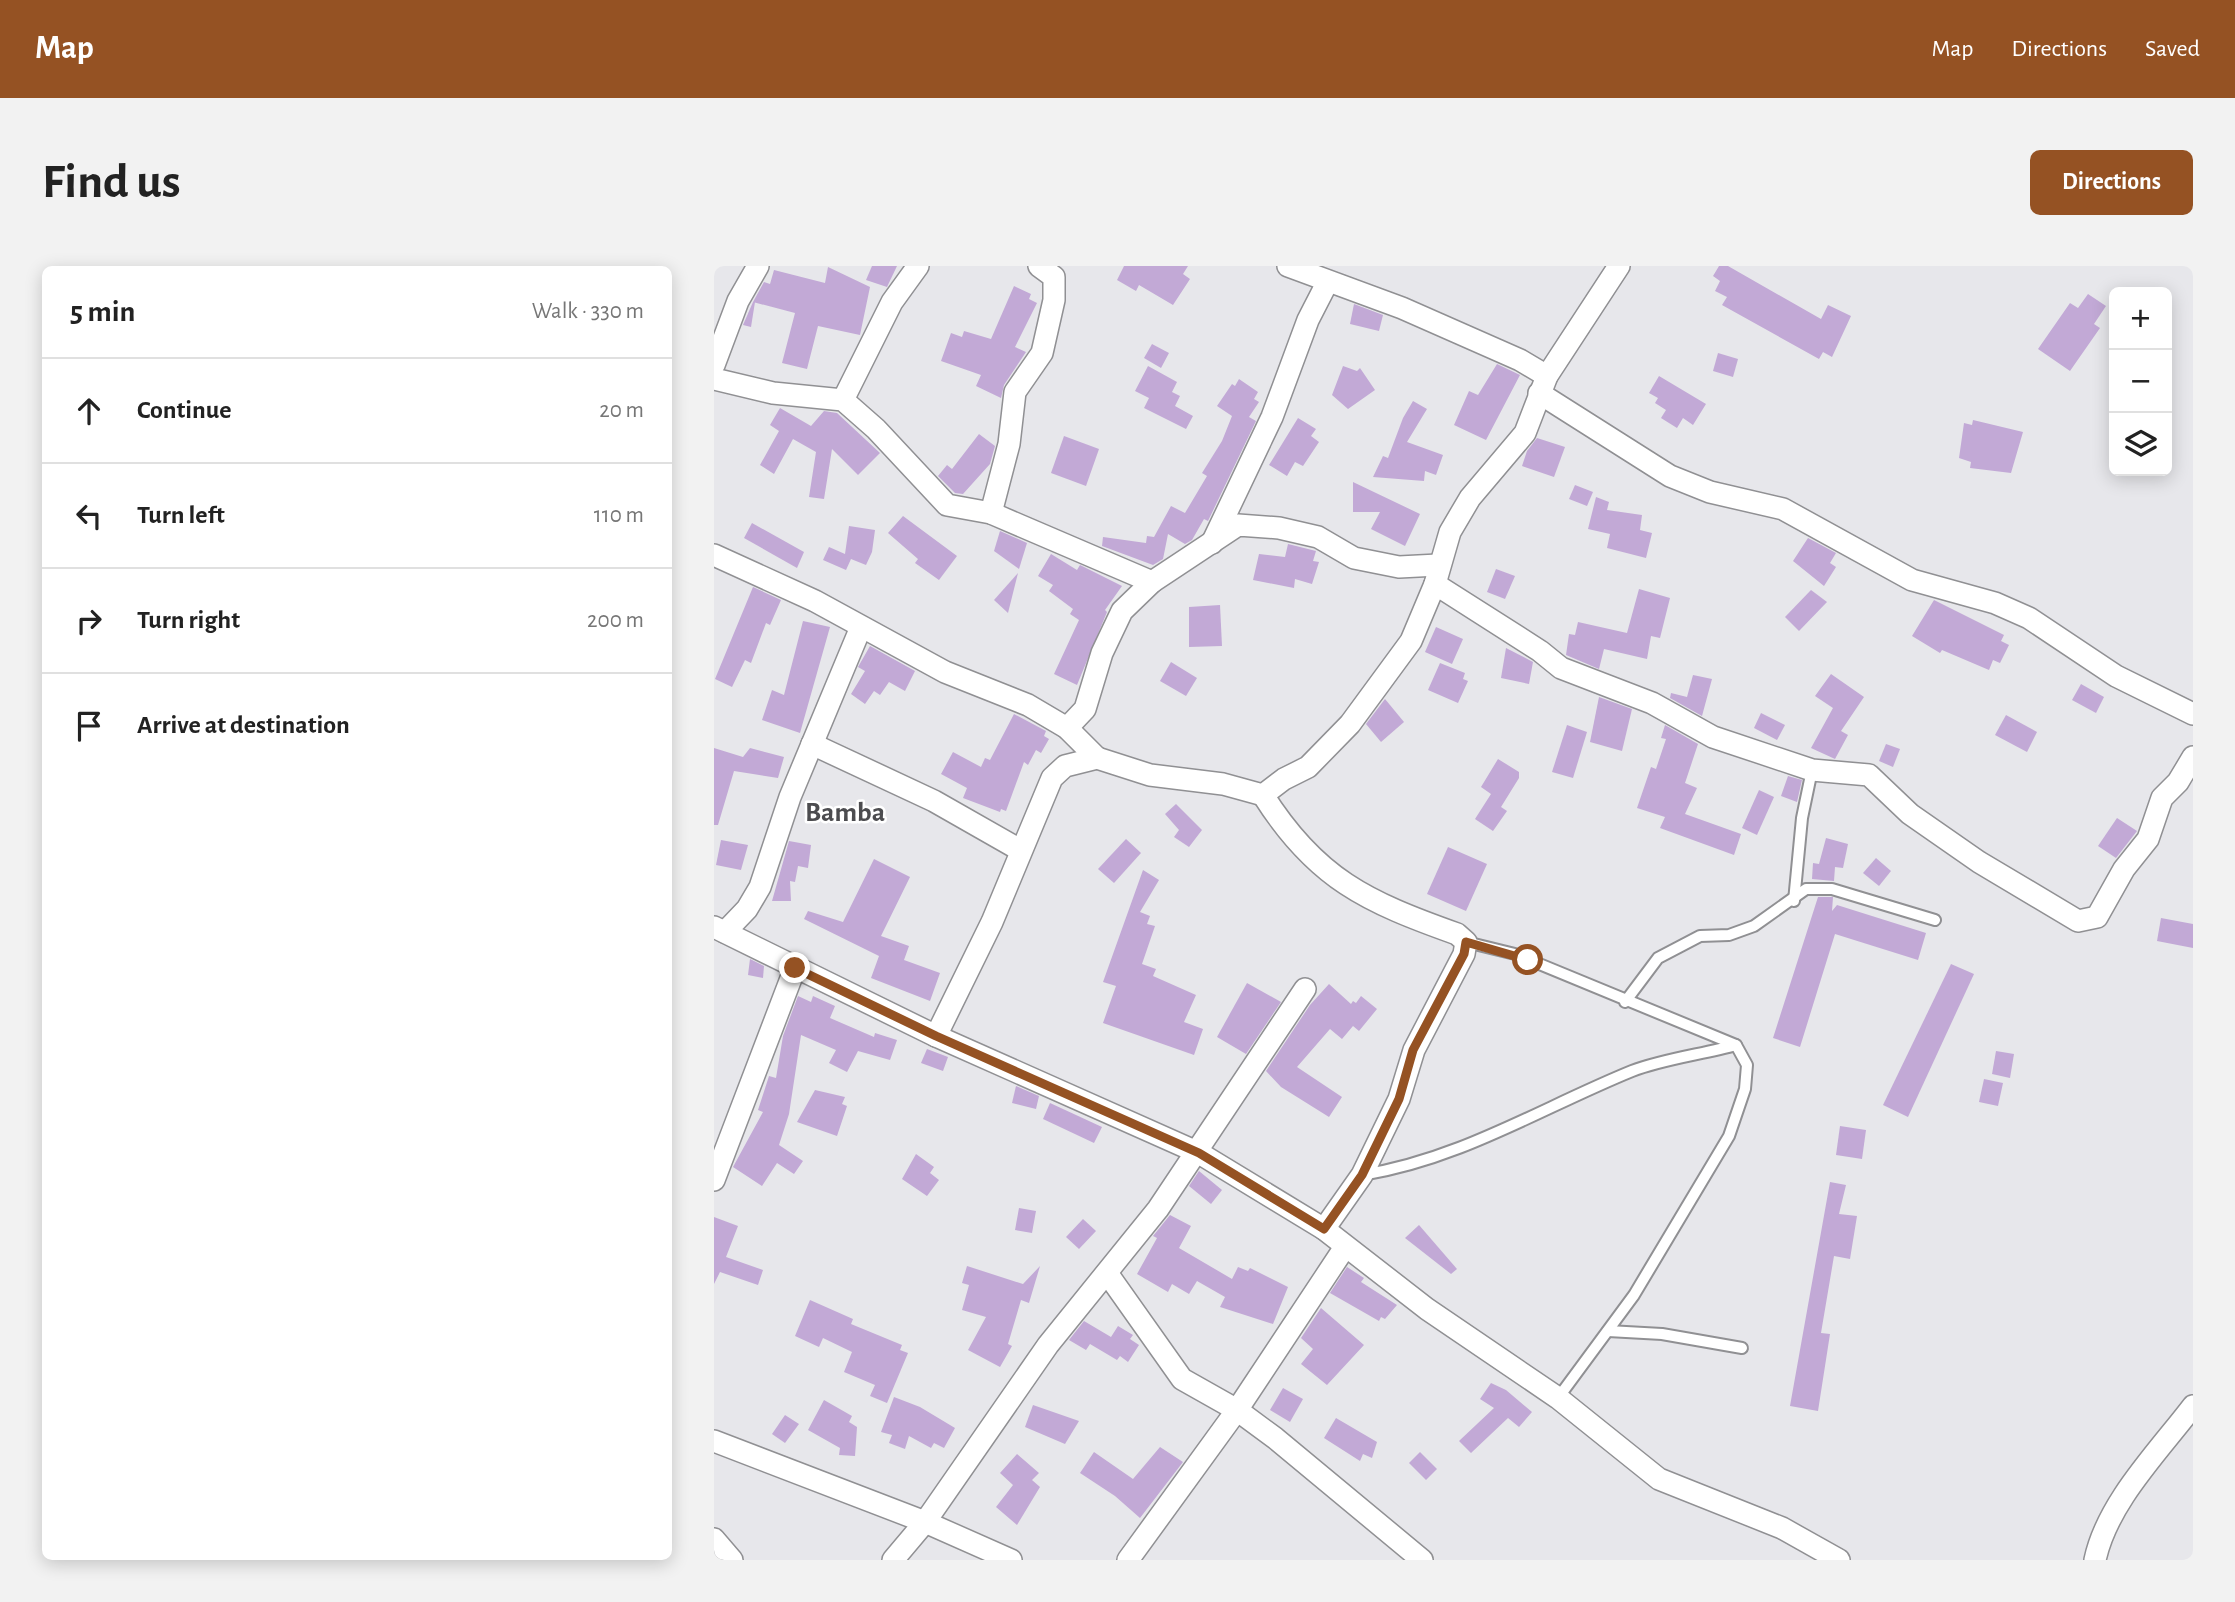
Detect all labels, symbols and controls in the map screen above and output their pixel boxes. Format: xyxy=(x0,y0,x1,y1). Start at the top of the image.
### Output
text: Map xyxy=(35,32,94,65)
text: Map xyxy=(1931,37,1973,61)
text: Directions xyxy=(2011,37,2107,61)
text: Saved xyxy=(2145,37,2200,61)
button: Directions xyxy=(2030,150,2193,215)
text: Find us xyxy=(42,158,181,207)
map controls xyxy=(2109,287,2172,476)
button: + xyxy=(2109,287,2172,350)
text: 5 min xyxy=(70,297,135,327)
text: Walk · 330 m xyxy=(532,300,644,323)
button: − xyxy=(2109,350,2172,413)
icon: ahead xyxy=(70,392,108,430)
text: Continue xyxy=(137,397,232,423)
text: 20 m xyxy=(599,399,644,422)
button: layers xyxy=(2109,413,2172,476)
icon: left xyxy=(70,497,108,535)
text: Turn left xyxy=(137,502,225,528)
text: 110 m xyxy=(594,504,644,527)
icon: right xyxy=(70,602,108,640)
text: Turn right xyxy=(137,607,240,633)
text: 200 m xyxy=(587,609,644,632)
icon: arrive xyxy=(70,707,108,745)
text: Arrive at destination xyxy=(137,712,350,738)
district label: Bamba xyxy=(805,799,885,827)
route start xyxy=(1512,944,1543,975)
route end xyxy=(779,952,810,983)

